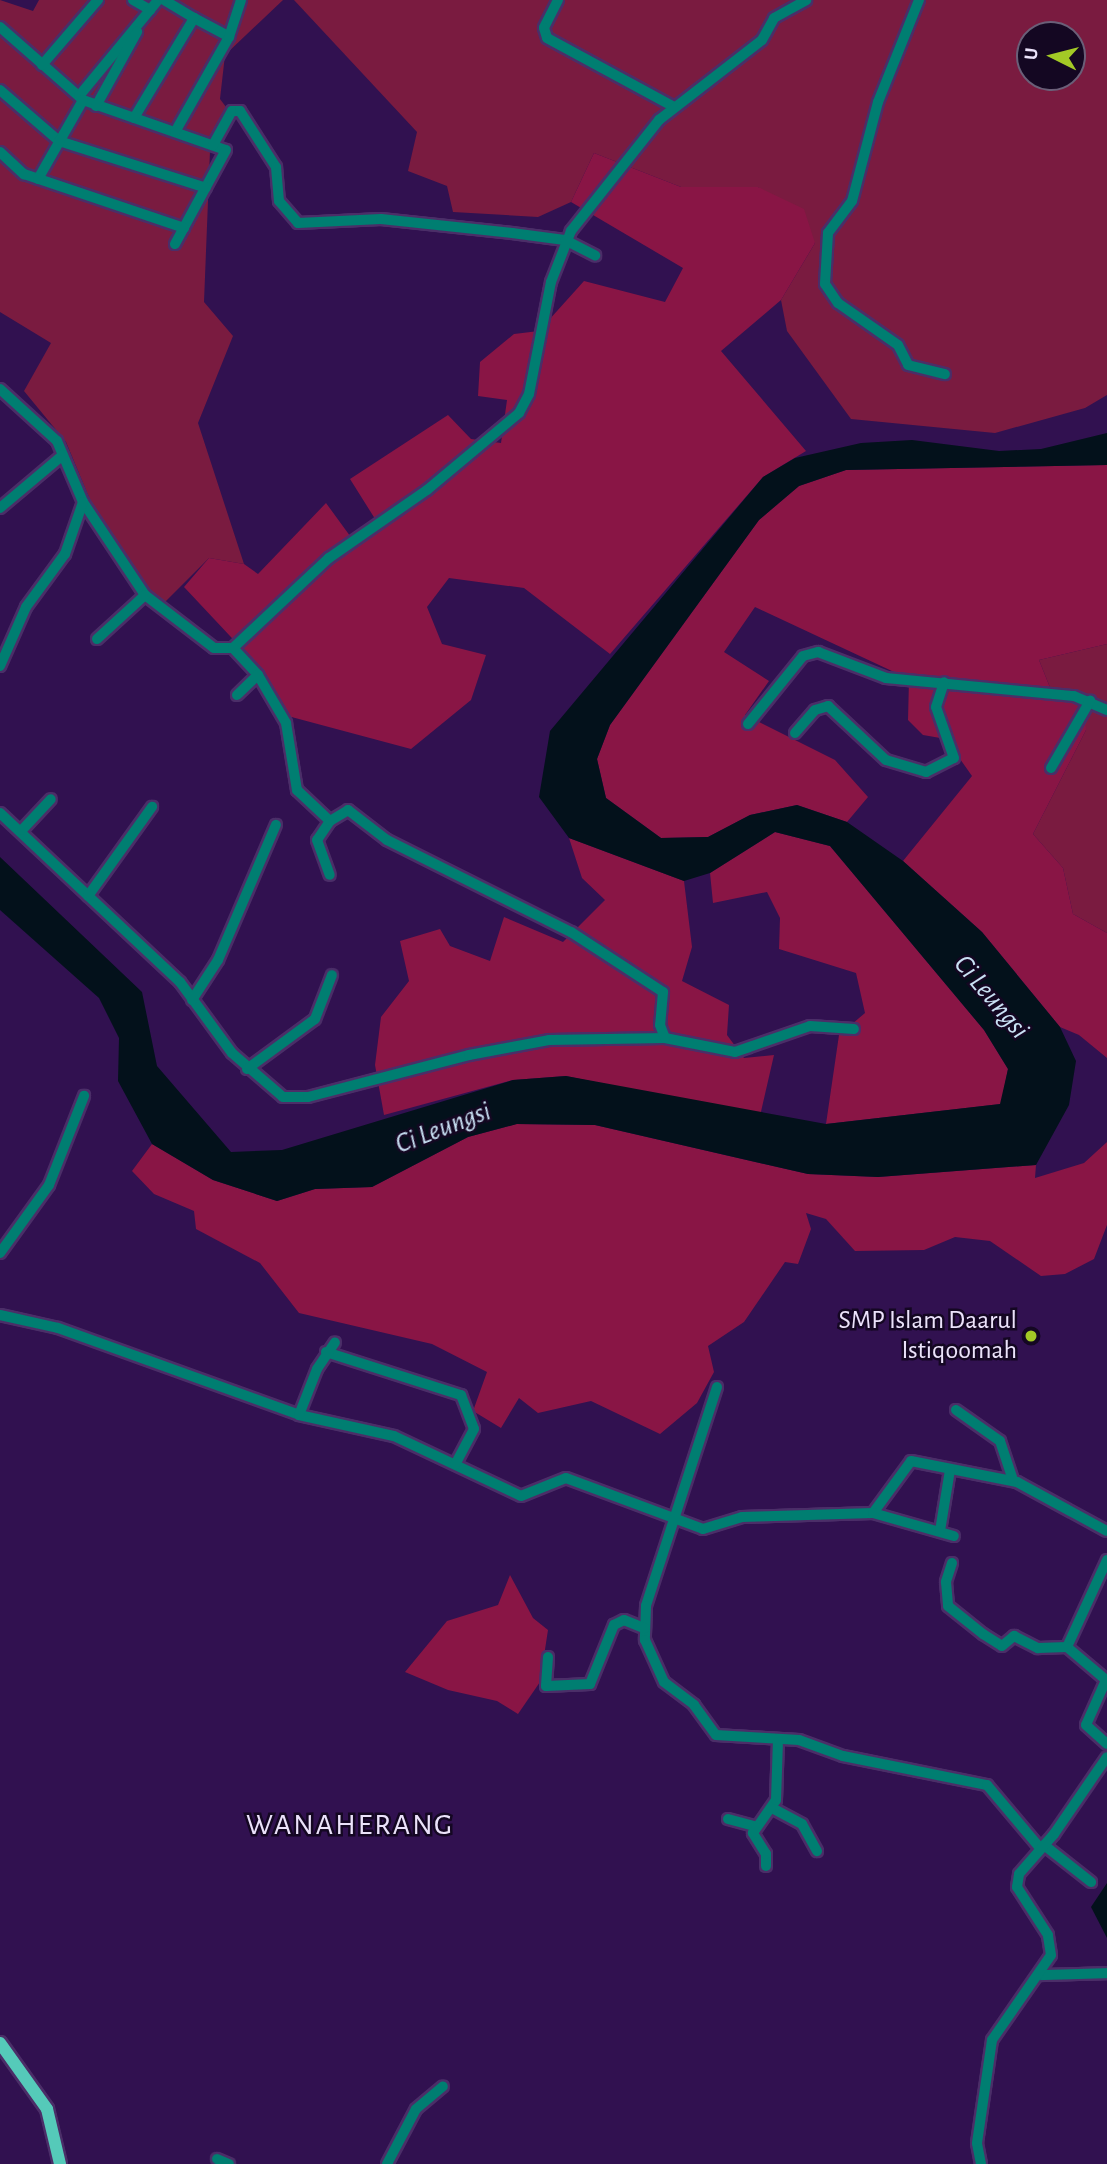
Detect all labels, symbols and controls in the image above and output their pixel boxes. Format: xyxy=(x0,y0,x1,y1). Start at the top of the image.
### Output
north arrow xyxy=(1016,21,1086,91)
text: U xyxy=(1022,47,1042,61)
water label: Ci Leungsi xyxy=(946,948,1036,1046)
water label: Ci Leungsi xyxy=(391,1095,495,1161)
place label: SMP Islam Daarul Istiqoomah xyxy=(838,1305,1017,1366)
marker: SMP Islam Daarul Istiqoomah xyxy=(1023,1328,1039,1344)
district label: WANAHERANG xyxy=(247,1807,453,1843)

